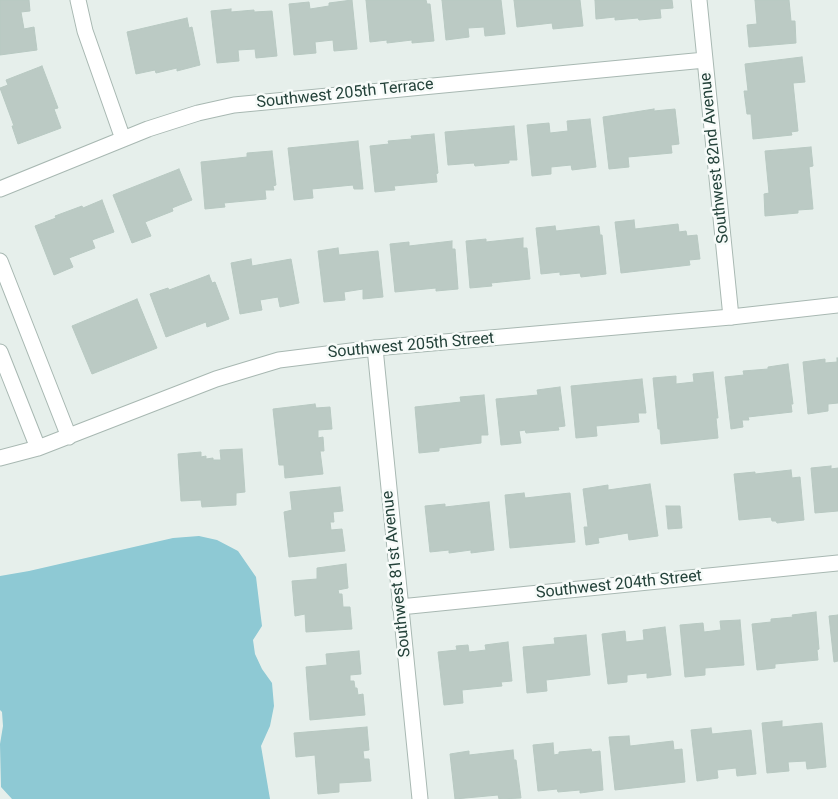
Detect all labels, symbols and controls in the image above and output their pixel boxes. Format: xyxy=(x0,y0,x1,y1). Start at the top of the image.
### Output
street label: Southwest 82nd Avenue xyxy=(696,72,734,244)
street label: Southwest 205th Terrace xyxy=(256,75,434,113)
street label: Southwest 205th Street xyxy=(327,329,495,363)
street label: Southwest 81st Avenue xyxy=(379,490,415,658)
street label: Southwest 204th Street xyxy=(535,567,703,603)

